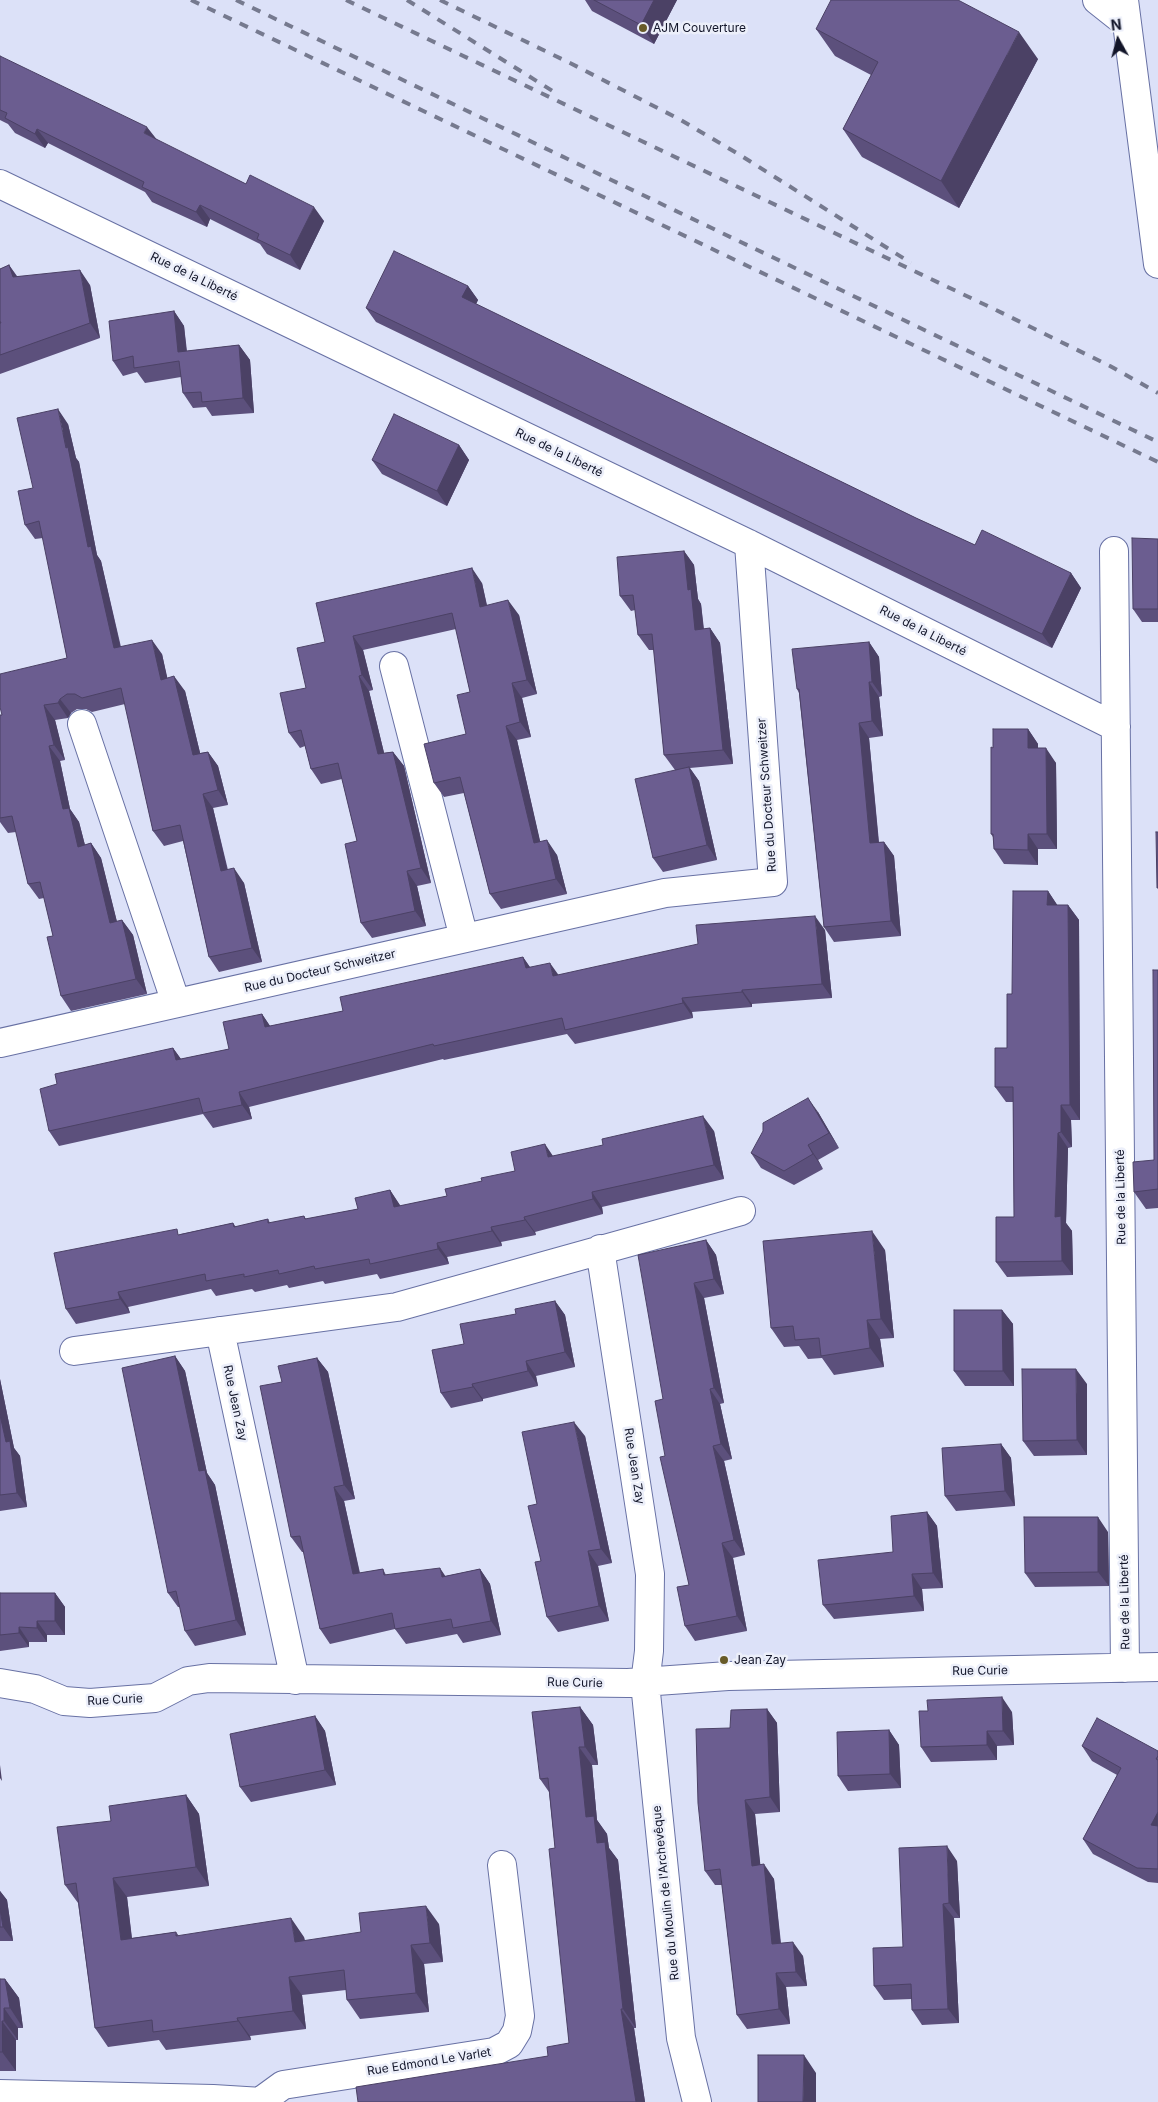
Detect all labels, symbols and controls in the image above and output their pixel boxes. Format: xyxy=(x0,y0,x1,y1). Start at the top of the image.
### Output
north arrow xyxy=(1093,15,1143,65)
text: N xyxy=(1110,16,1122,34)
place label: AJM Couverture xyxy=(653,21,746,35)
marker: AJM Couverture xyxy=(637,22,649,34)
street label: Rue de la Liberté xyxy=(148,250,240,304)
street label: Rue de la Liberté xyxy=(513,426,605,480)
street label: Rue de la Liberté xyxy=(877,603,969,659)
street label: Rue du Docteur Schweitzer xyxy=(754,717,780,873)
street label: Rue du Docteur Schweitzer xyxy=(243,947,397,995)
street label: Rue de la Liberté xyxy=(1113,1149,1129,1245)
street label: Rue Jean Zay xyxy=(220,1364,250,1442)
street label: Rue Jean Zay xyxy=(621,1427,647,1505)
street label: Rue de la Liberté xyxy=(1117,1554,1133,1650)
place label: Jean Zay xyxy=(734,1653,786,1667)
marker: Jean Zay xyxy=(718,1654,730,1666)
street label: Rue Curie xyxy=(952,1663,1008,1679)
street label: Rue Curie xyxy=(547,1675,603,1691)
street label: Rue Curie xyxy=(87,1691,143,1709)
street label: Rue du Moulin de l'Archevêque xyxy=(650,1805,682,1981)
street label: Rue Edmond Le Varlet xyxy=(366,2045,492,2079)

